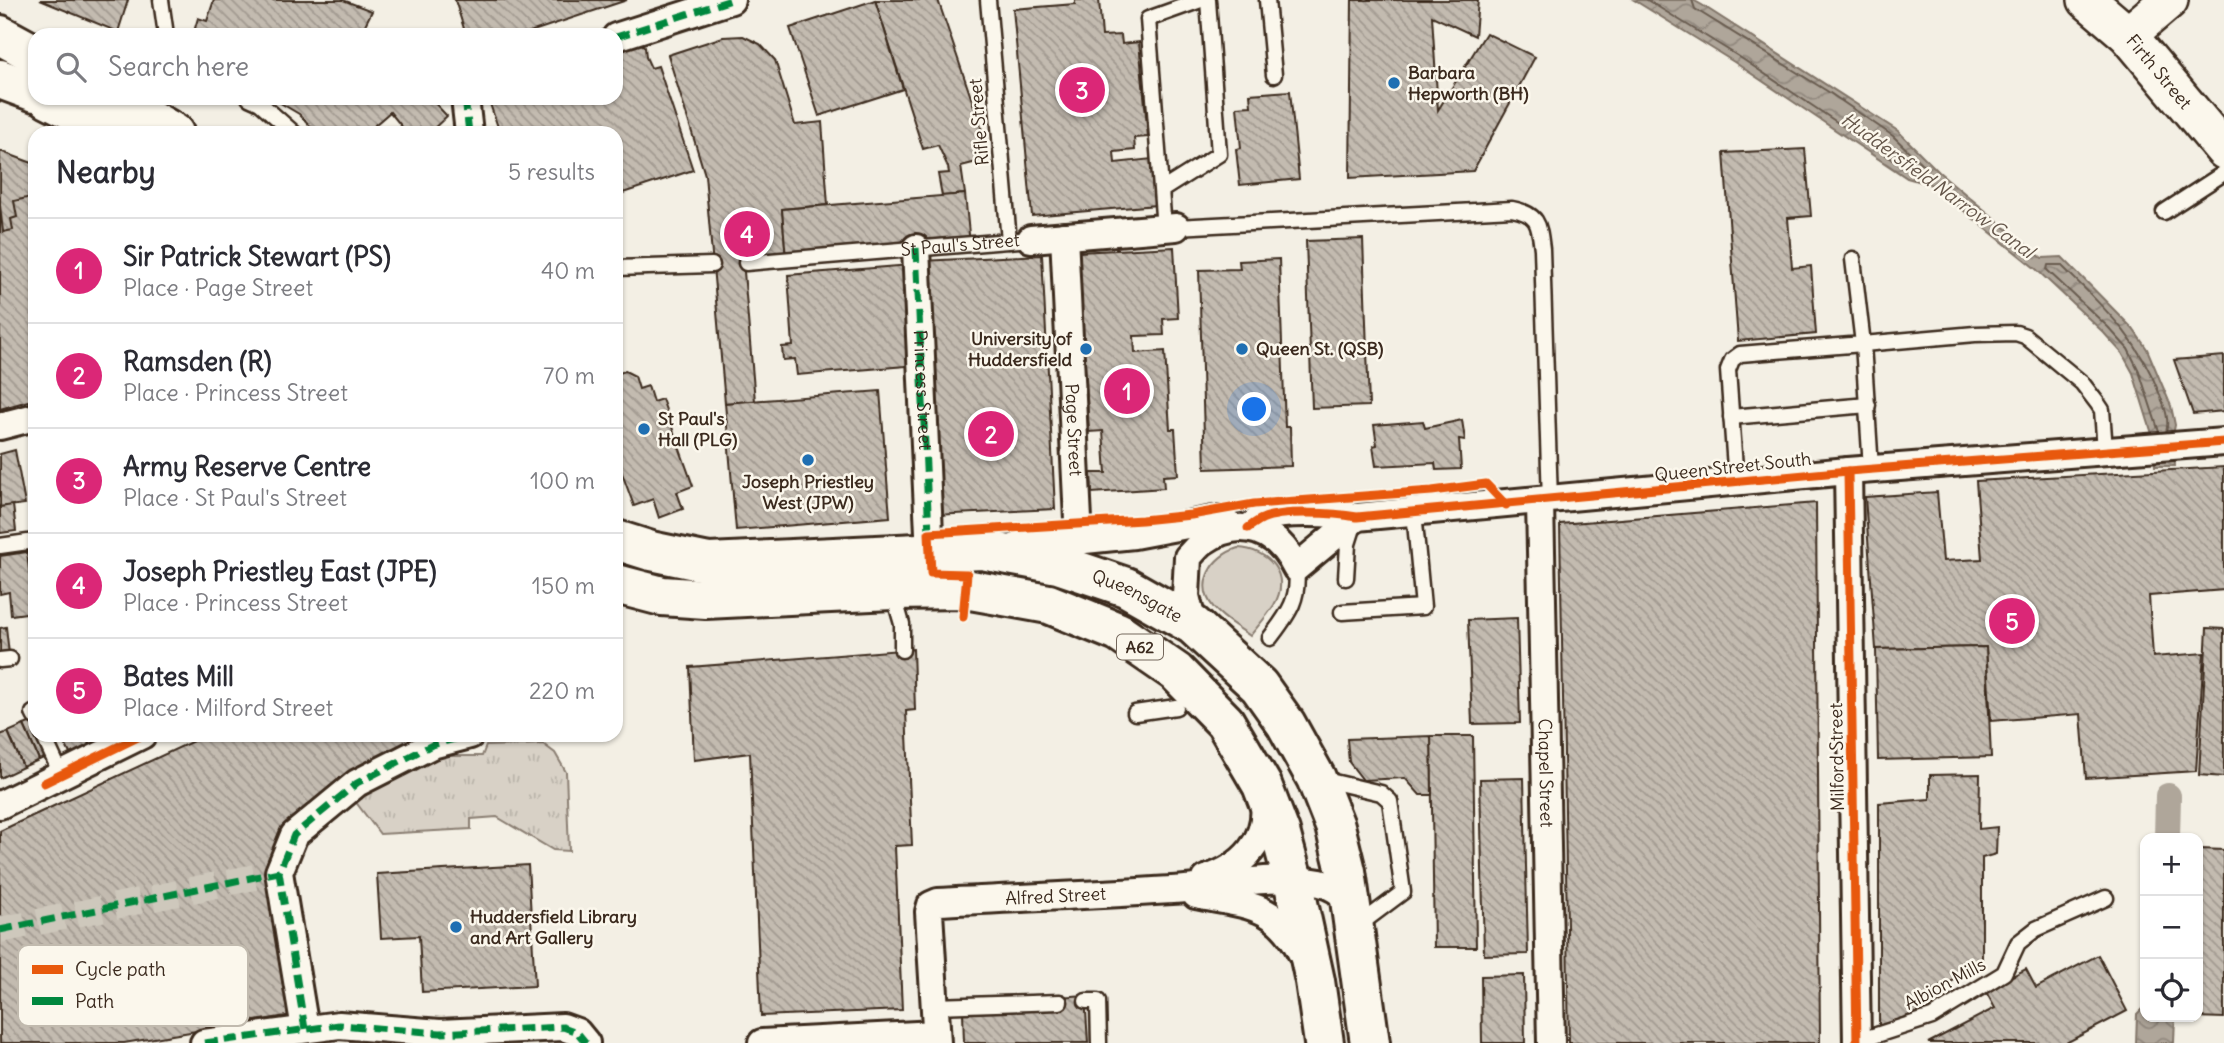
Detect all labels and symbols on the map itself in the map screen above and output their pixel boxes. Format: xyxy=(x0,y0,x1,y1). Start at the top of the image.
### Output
street label: Firth Street xyxy=(2121,30,2197,114)
place label: Barbara Hepworth (BH) xyxy=(1408,61,1529,105)
pin: 3 xyxy=(1059,64,1105,116)
marker: Barbara Hepworth (BH) xyxy=(1386,75,1402,91)
street label: Rifle Street xyxy=(963,77,994,167)
water label: Huddersfield Narrow Canal xyxy=(1837,107,2041,265)
pin: 4 xyxy=(724,208,770,260)
street label: St Paul's Street xyxy=(900,228,1021,261)
place label: University of Huddersfield xyxy=(968,327,1073,371)
street label: Princess Street xyxy=(909,329,937,450)
place label: Queen St. (QSB) xyxy=(1256,337,1383,360)
marker: University of Huddersfield xyxy=(1078,341,1094,357)
marker: Queen St. (QSB) xyxy=(1234,341,1250,357)
pin: 1 xyxy=(1104,365,1150,417)
street label: Page Street xyxy=(1060,383,1088,477)
your location xyxy=(1237,392,1271,426)
place label: St Paul's Hall (PLG) xyxy=(658,407,737,451)
pin: 2 xyxy=(968,408,1014,460)
marker: St Paul's Hall (PLG) xyxy=(636,421,652,437)
street label: Queen Street South xyxy=(1653,447,1812,486)
marker: Joseph Priestley West (JPW) xyxy=(800,452,816,468)
place label: Joseph Priestley West (JPW) xyxy=(742,470,874,514)
street label: Queensgate xyxy=(1089,564,1186,627)
pin: 5 xyxy=(1989,595,2035,647)
road number: A62 xyxy=(1117,634,1163,660)
street label: Milford Street xyxy=(1824,703,1849,811)
street label: Chapel Street xyxy=(1533,718,1559,828)
street label: Alfred Street xyxy=(1005,882,1107,910)
place label: Huddersfield Library and Art Gallery xyxy=(470,905,637,949)
marker: Huddersfield Library and Art Gallery xyxy=(448,919,464,935)
legend xyxy=(18,945,248,1026)
street label: Albion Mills xyxy=(1900,952,1990,1015)
text: Cycle path xyxy=(75,957,166,981)
text: Path xyxy=(75,989,114,1013)

